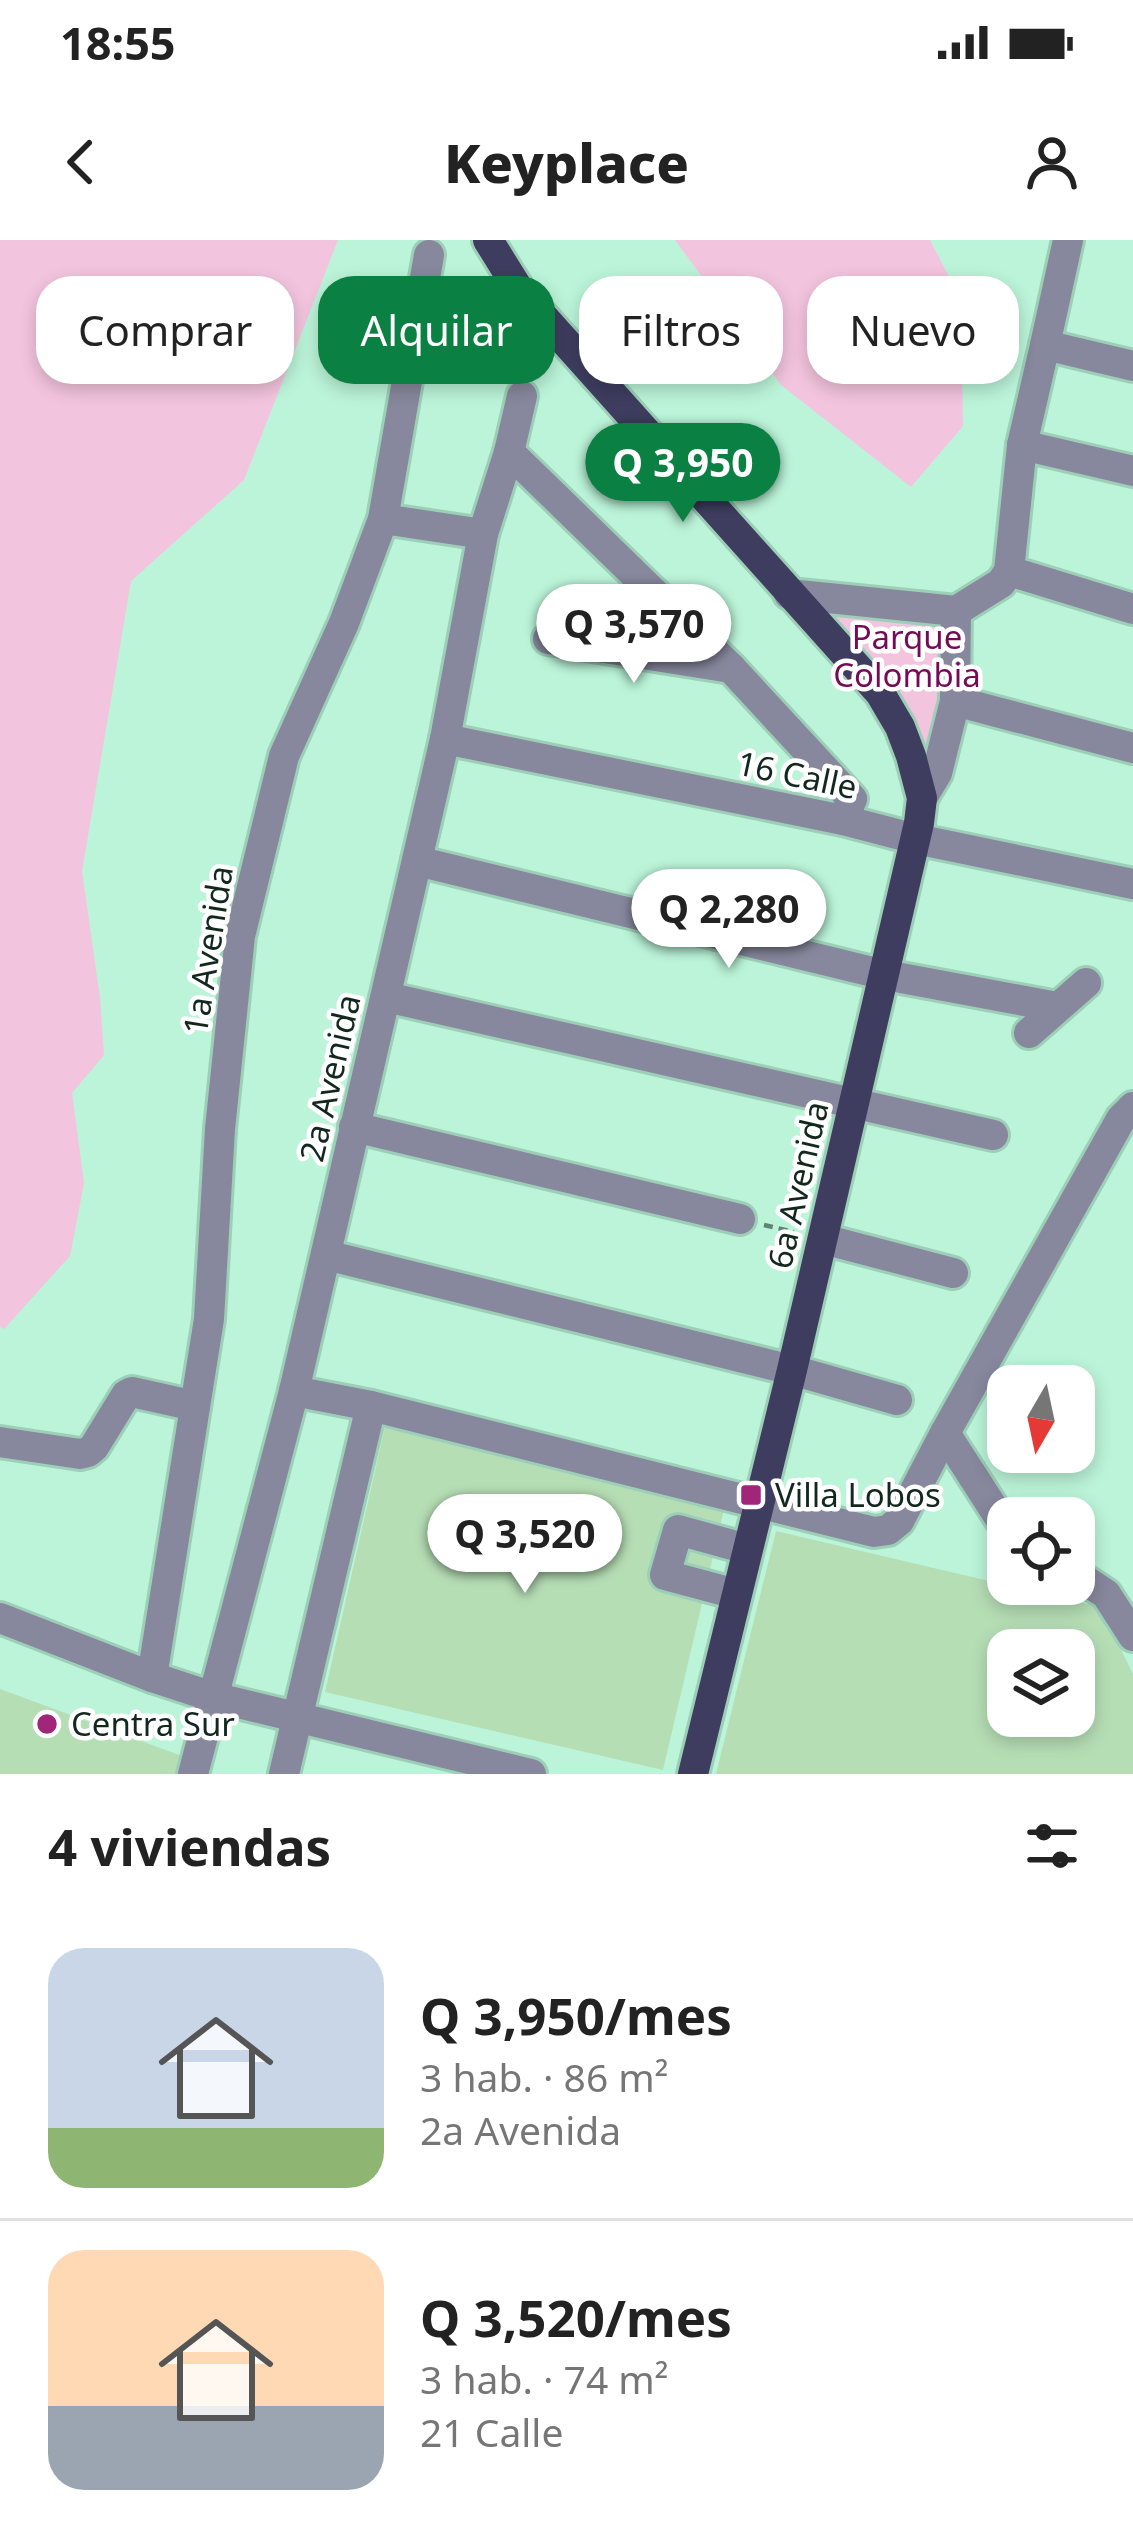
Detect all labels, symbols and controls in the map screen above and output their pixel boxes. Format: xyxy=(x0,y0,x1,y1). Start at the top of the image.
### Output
text: 18:55 xyxy=(60,12,176,73)
text: Keyplace xyxy=(444,125,689,199)
icon: back xyxy=(48,129,114,195)
icon: person xyxy=(1019,129,1085,195)
chip: Comprar xyxy=(36,276,294,384)
chip: Alquilar xyxy=(318,276,555,384)
chip: Filtros xyxy=(579,276,783,384)
chip: Nuevo xyxy=(807,276,1019,384)
pin: Q 3,950 xyxy=(572,423,794,525)
text: Q 3,950 xyxy=(612,435,754,488)
pin: Q 3,570 xyxy=(523,584,745,686)
text: Q 3,570 xyxy=(563,596,705,649)
park label: Parque Colombia xyxy=(833,614,981,697)
street label: 16 Calle xyxy=(733,740,861,809)
street label: 1a Avenida xyxy=(172,862,243,1037)
pin: Q 2,280 xyxy=(618,869,840,971)
text: Q 2,280 xyxy=(658,881,800,934)
street label: 2a Avenida xyxy=(288,990,371,1166)
street label: 6a Avenida xyxy=(756,1097,839,1273)
north arrow xyxy=(987,1365,1095,1473)
map controls xyxy=(987,1365,1095,1737)
place label: Villa Lobos xyxy=(775,1472,941,1517)
marker: Villa Lobos xyxy=(738,1482,764,1508)
pin: Q 3,520 xyxy=(414,1494,636,1596)
button: locate xyxy=(987,1497,1095,1605)
text: Q 3,520 xyxy=(454,1506,596,1559)
button: layers xyxy=(987,1629,1095,1737)
place label: Centra Sur xyxy=(71,1701,235,1746)
marker: Centra Sur xyxy=(34,1711,60,1737)
text: 4 viviendas xyxy=(48,1811,331,1881)
icon: filters xyxy=(1019,1813,1085,1879)
text: Q 3,950/mes xyxy=(420,1980,732,2050)
icon: home xyxy=(144,1996,288,2140)
text: 3 hab. · 86 m² xyxy=(420,2050,668,2103)
text: 2a Avenida xyxy=(420,2103,621,2156)
text: Q 3,520/mes xyxy=(420,2282,732,2352)
icon: home xyxy=(144,2298,288,2442)
text: 3 hab. · 74 m² xyxy=(420,2352,668,2405)
text: 21 Calle xyxy=(420,2405,563,2458)

